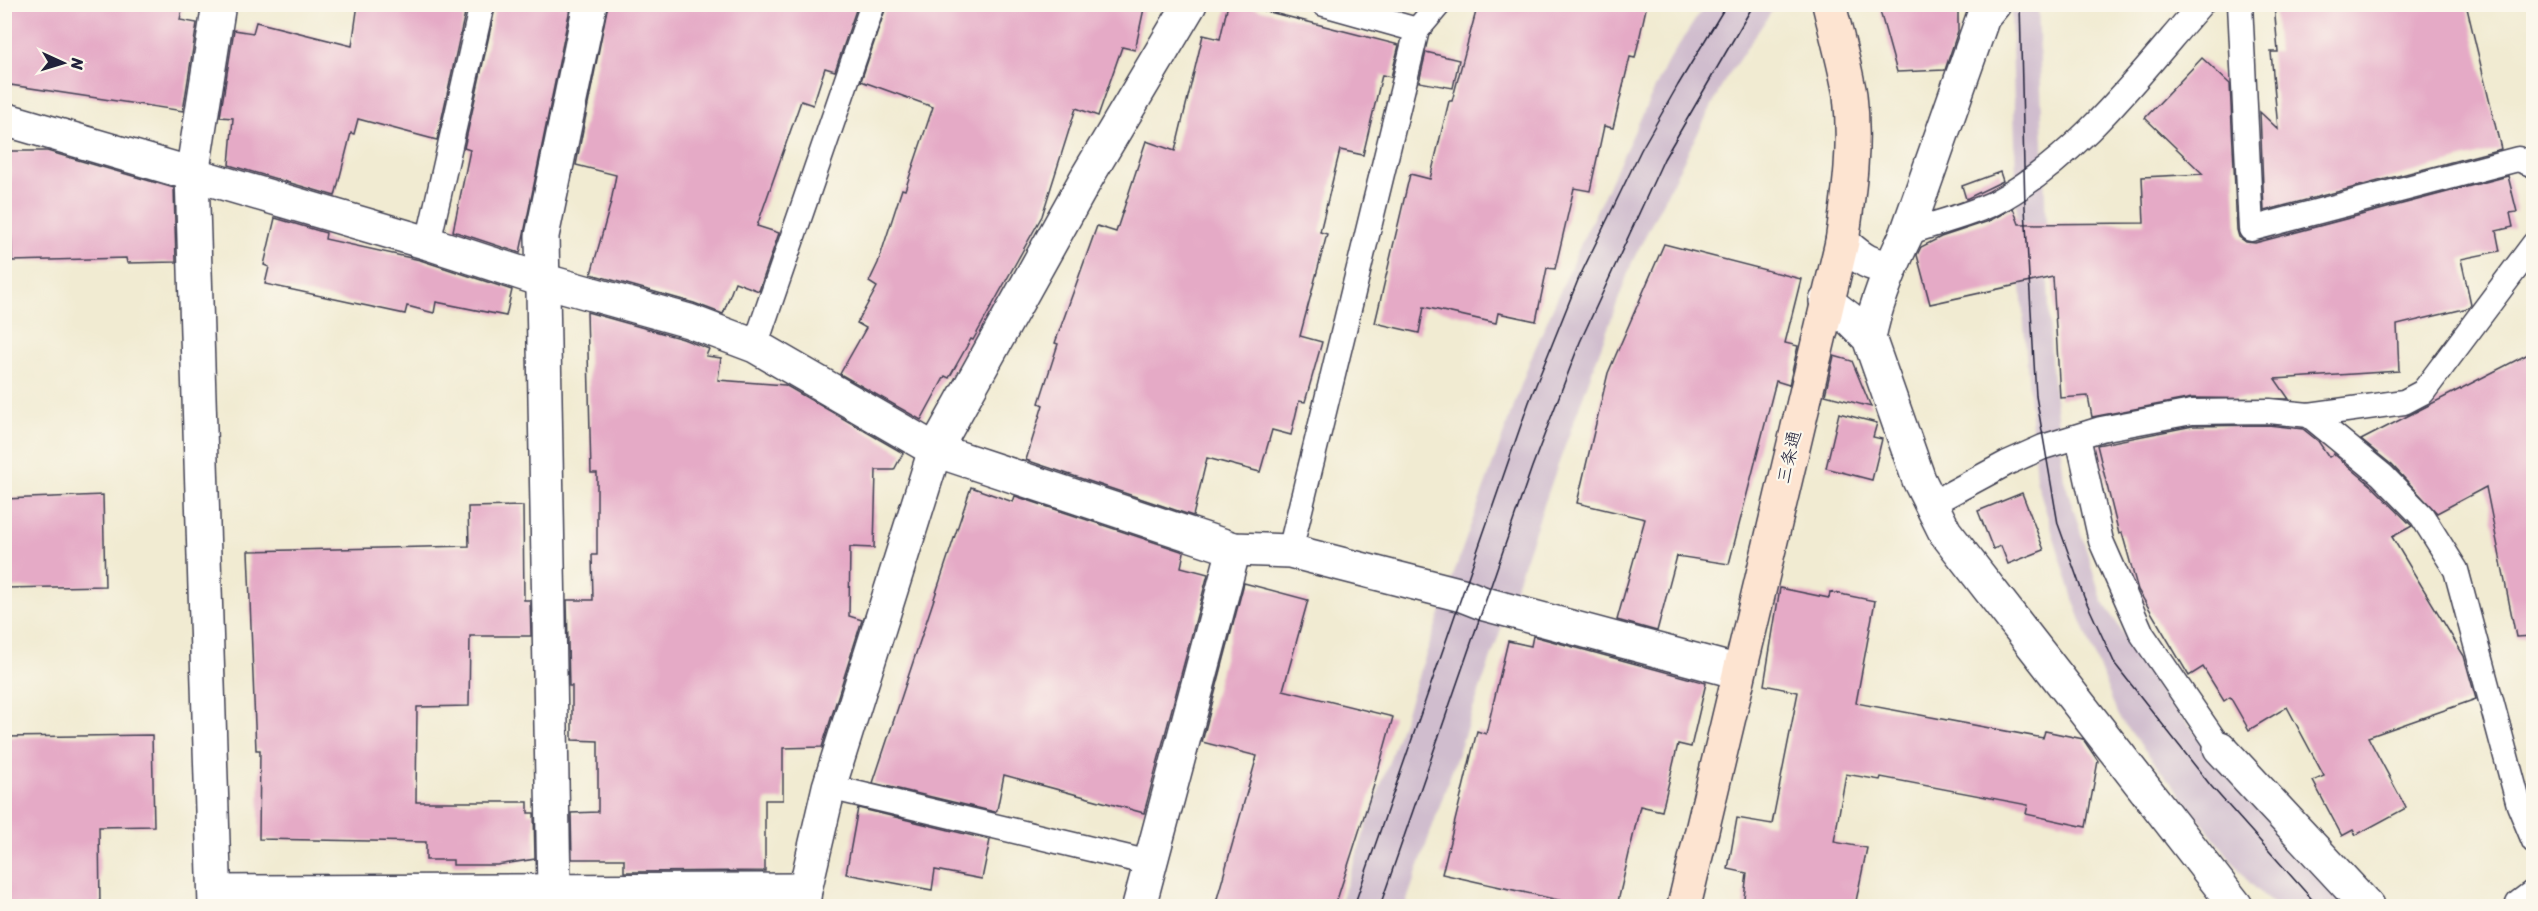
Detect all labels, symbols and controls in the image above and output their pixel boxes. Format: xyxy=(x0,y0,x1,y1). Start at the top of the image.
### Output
north arrow xyxy=(33,33,93,93)
text: N xyxy=(63,56,92,71)
street label: 三条通 xyxy=(1767,427,1811,487)

